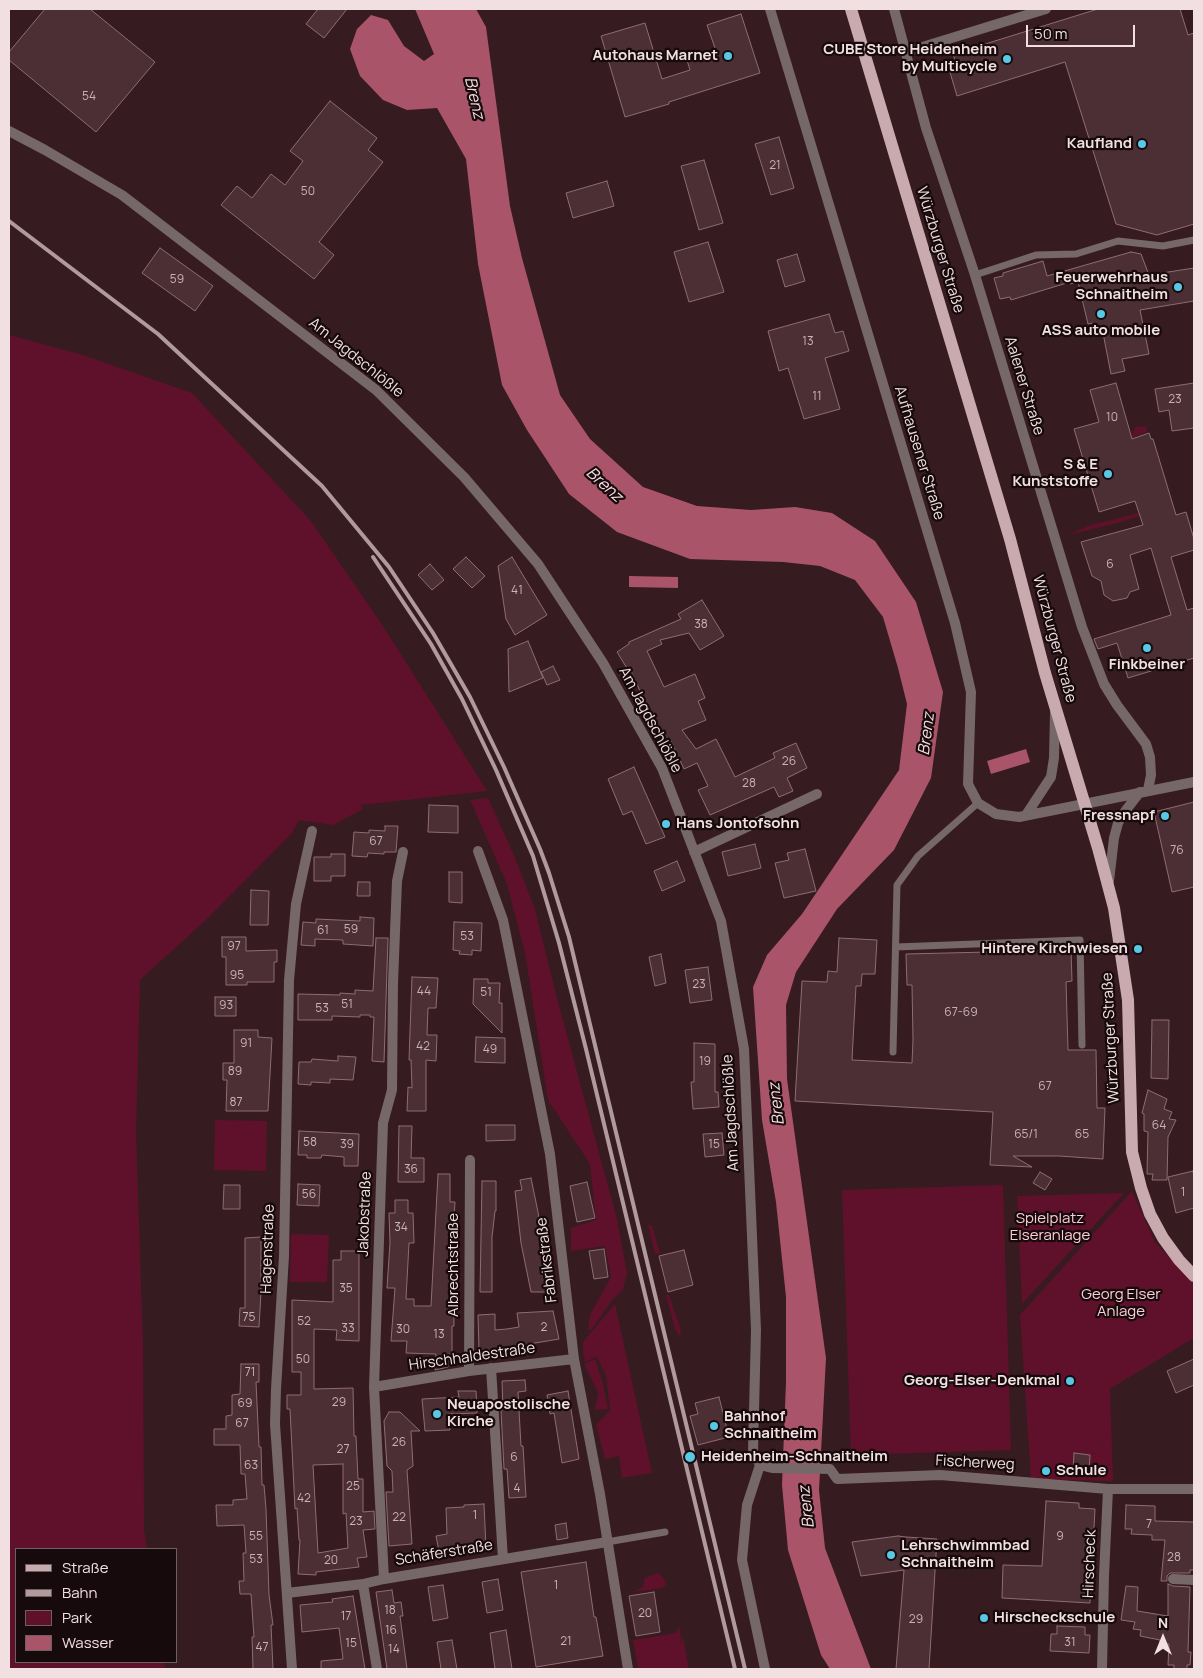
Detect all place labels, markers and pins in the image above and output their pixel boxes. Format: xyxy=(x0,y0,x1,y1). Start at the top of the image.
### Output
place label: CUBE Store Heidenheim by Multicycle xyxy=(823,41,997,76)
place label: Autohaus Marnet xyxy=(592,47,718,65)
marker: Autohaus Marnet xyxy=(722,50,734,62)
marker: CUBE Store Heidenheim by Multicycle xyxy=(1001,53,1013,65)
place label: Kaufland xyxy=(1067,135,1132,153)
marker: Kaufland xyxy=(1136,138,1148,150)
place label: Feuerwehrhaus Schnaitheim xyxy=(1055,269,1168,304)
marker: Feuerwehrhaus Schnaitheim xyxy=(1172,281,1184,293)
marker: ASS auto mobile xyxy=(1095,308,1107,320)
place label: ASS auto mobile xyxy=(1042,322,1160,340)
place label: S & E Kunststoffe xyxy=(1013,456,1098,491)
marker: S & E Kunststoffe xyxy=(1102,468,1114,480)
marker: Finkbeiner xyxy=(1141,642,1153,654)
place label: Finkbeiner xyxy=(1109,656,1185,674)
place label: Fressnapf xyxy=(1083,807,1155,825)
marker: Fressnapf xyxy=(1159,810,1171,822)
place label: Hans Jontofsohn xyxy=(676,815,799,833)
marker: Hans Jontofsohn xyxy=(660,818,672,830)
place label: Hintere Kirchwiesen xyxy=(981,940,1128,958)
marker: Hintere Kirchwiesen xyxy=(1132,943,1144,955)
place label: Georg-Elser-Denkmal xyxy=(904,1372,1060,1390)
marker: Georg-Elser-Denkmal xyxy=(1064,1375,1076,1387)
place label: Neuapostolische Kirche xyxy=(447,1396,570,1431)
marker: Neuapostolische Kirche xyxy=(431,1408,443,1420)
place label: Bahnhof Schnaitheim xyxy=(724,1408,817,1443)
marker: Bahnhof Schnaitheim xyxy=(708,1420,720,1432)
place label: Heidenheim-Schnaitheim xyxy=(701,1448,888,1466)
marker: Heidenheim-Schnaitheim xyxy=(683,1450,697,1464)
place label: Schule xyxy=(1056,1462,1106,1480)
marker: Schule xyxy=(1040,1465,1052,1477)
place label: Lehrschwimmbad Schnaitheim xyxy=(901,1537,1030,1572)
marker: Lehrschwimmbad Schnaitheim xyxy=(885,1549,897,1561)
place label: Hirscheckschule xyxy=(994,1609,1115,1627)
marker: Hirscheckschule xyxy=(978,1612,990,1624)

